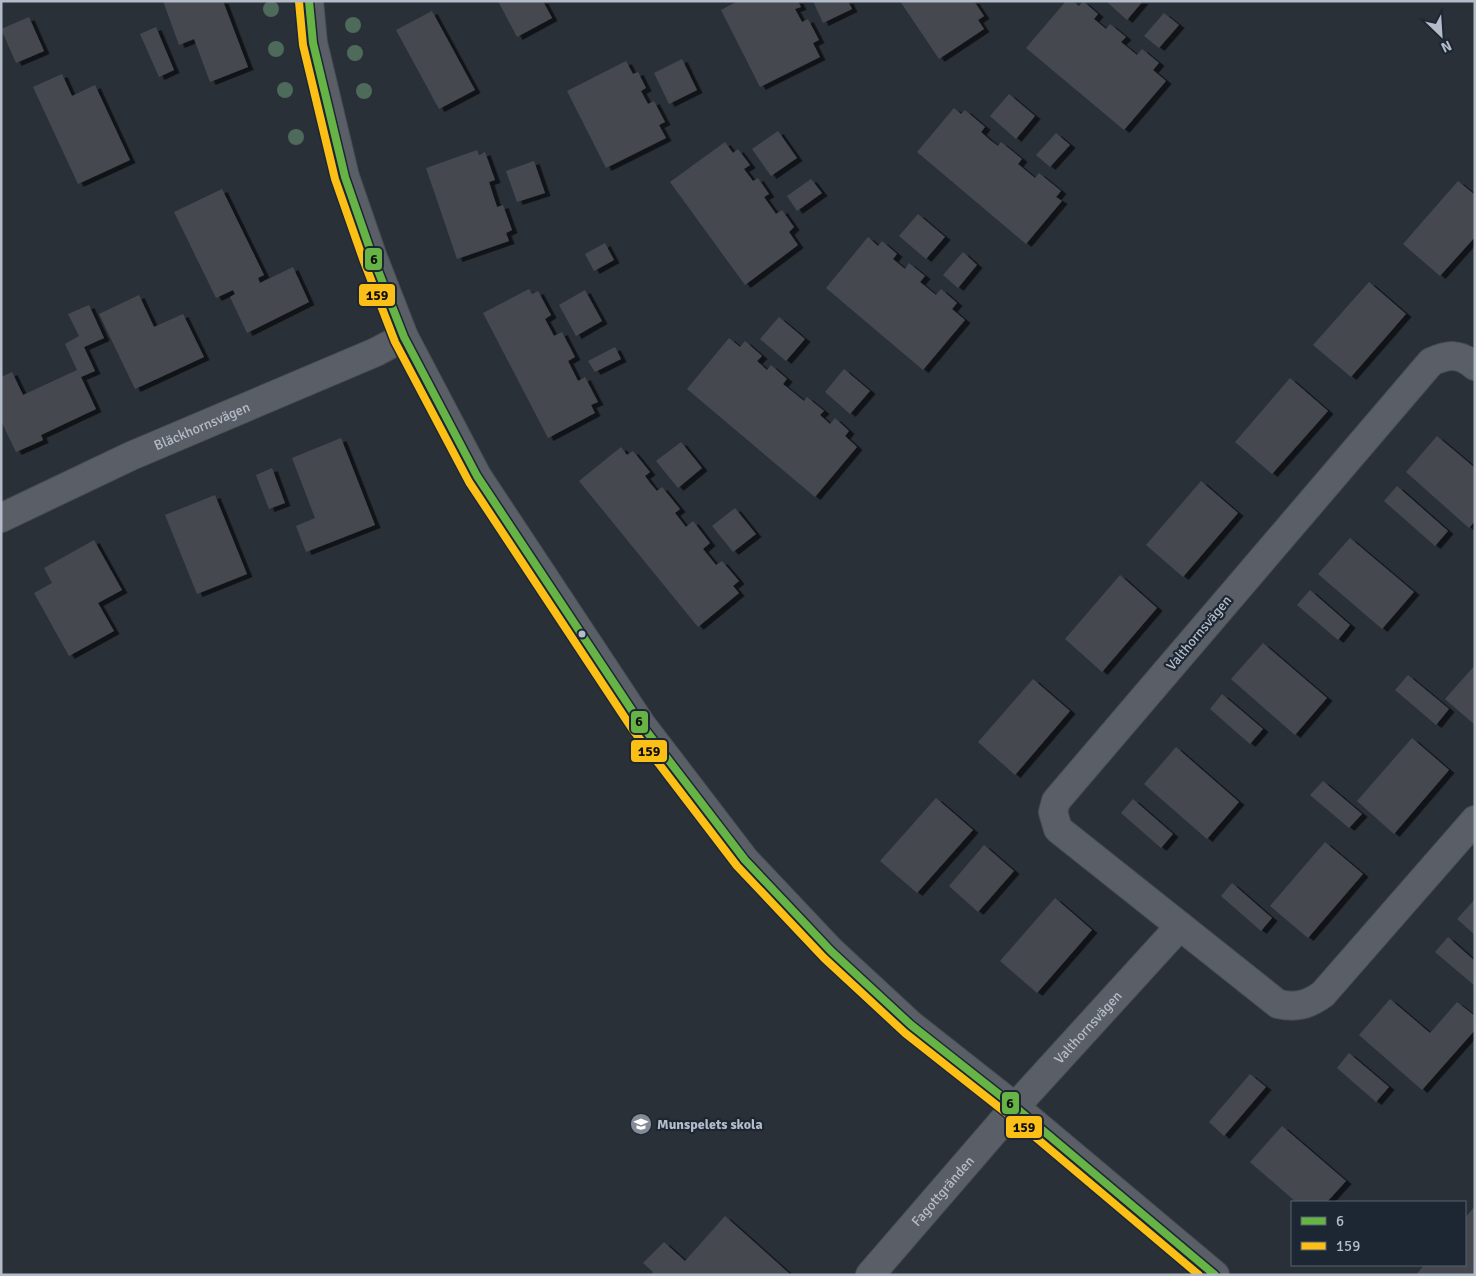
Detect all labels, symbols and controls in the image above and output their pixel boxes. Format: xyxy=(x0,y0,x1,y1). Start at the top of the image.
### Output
north arrow xyxy=(1416,10,1466,60)
text: N xyxy=(1438,37,1454,56)
line badge: 6 xyxy=(364,247,383,271)
text: 6 xyxy=(370,251,378,268)
line badge: 159 xyxy=(358,283,396,307)
text: 159 xyxy=(366,287,389,304)
street label: Bläckhornsvägen xyxy=(151,398,252,454)
street label: Valthornsvägen xyxy=(1163,592,1235,674)
unlabelled marker xyxy=(577,629,587,639)
line badge: 6 xyxy=(630,710,649,734)
text: 6 xyxy=(635,713,643,730)
line badge: 159 xyxy=(630,739,668,763)
text: 159 xyxy=(638,743,661,760)
street label: Valthornsvägen xyxy=(1050,987,1125,1067)
line badge: 6 xyxy=(1001,1091,1020,1115)
text: 6 xyxy=(1006,1095,1014,1112)
school or university icon: Munspelets skola xyxy=(629,1112,653,1136)
line badge: 159 xyxy=(1005,1115,1043,1139)
place label: Munspelets skola xyxy=(657,1116,763,1133)
text: 159 xyxy=(1013,1119,1036,1136)
street label: Fagottgränden xyxy=(908,1152,978,1230)
legend xyxy=(1291,1201,1466,1266)
text: 6 xyxy=(1336,1212,1344,1230)
text: 159 xyxy=(1336,1237,1360,1255)

